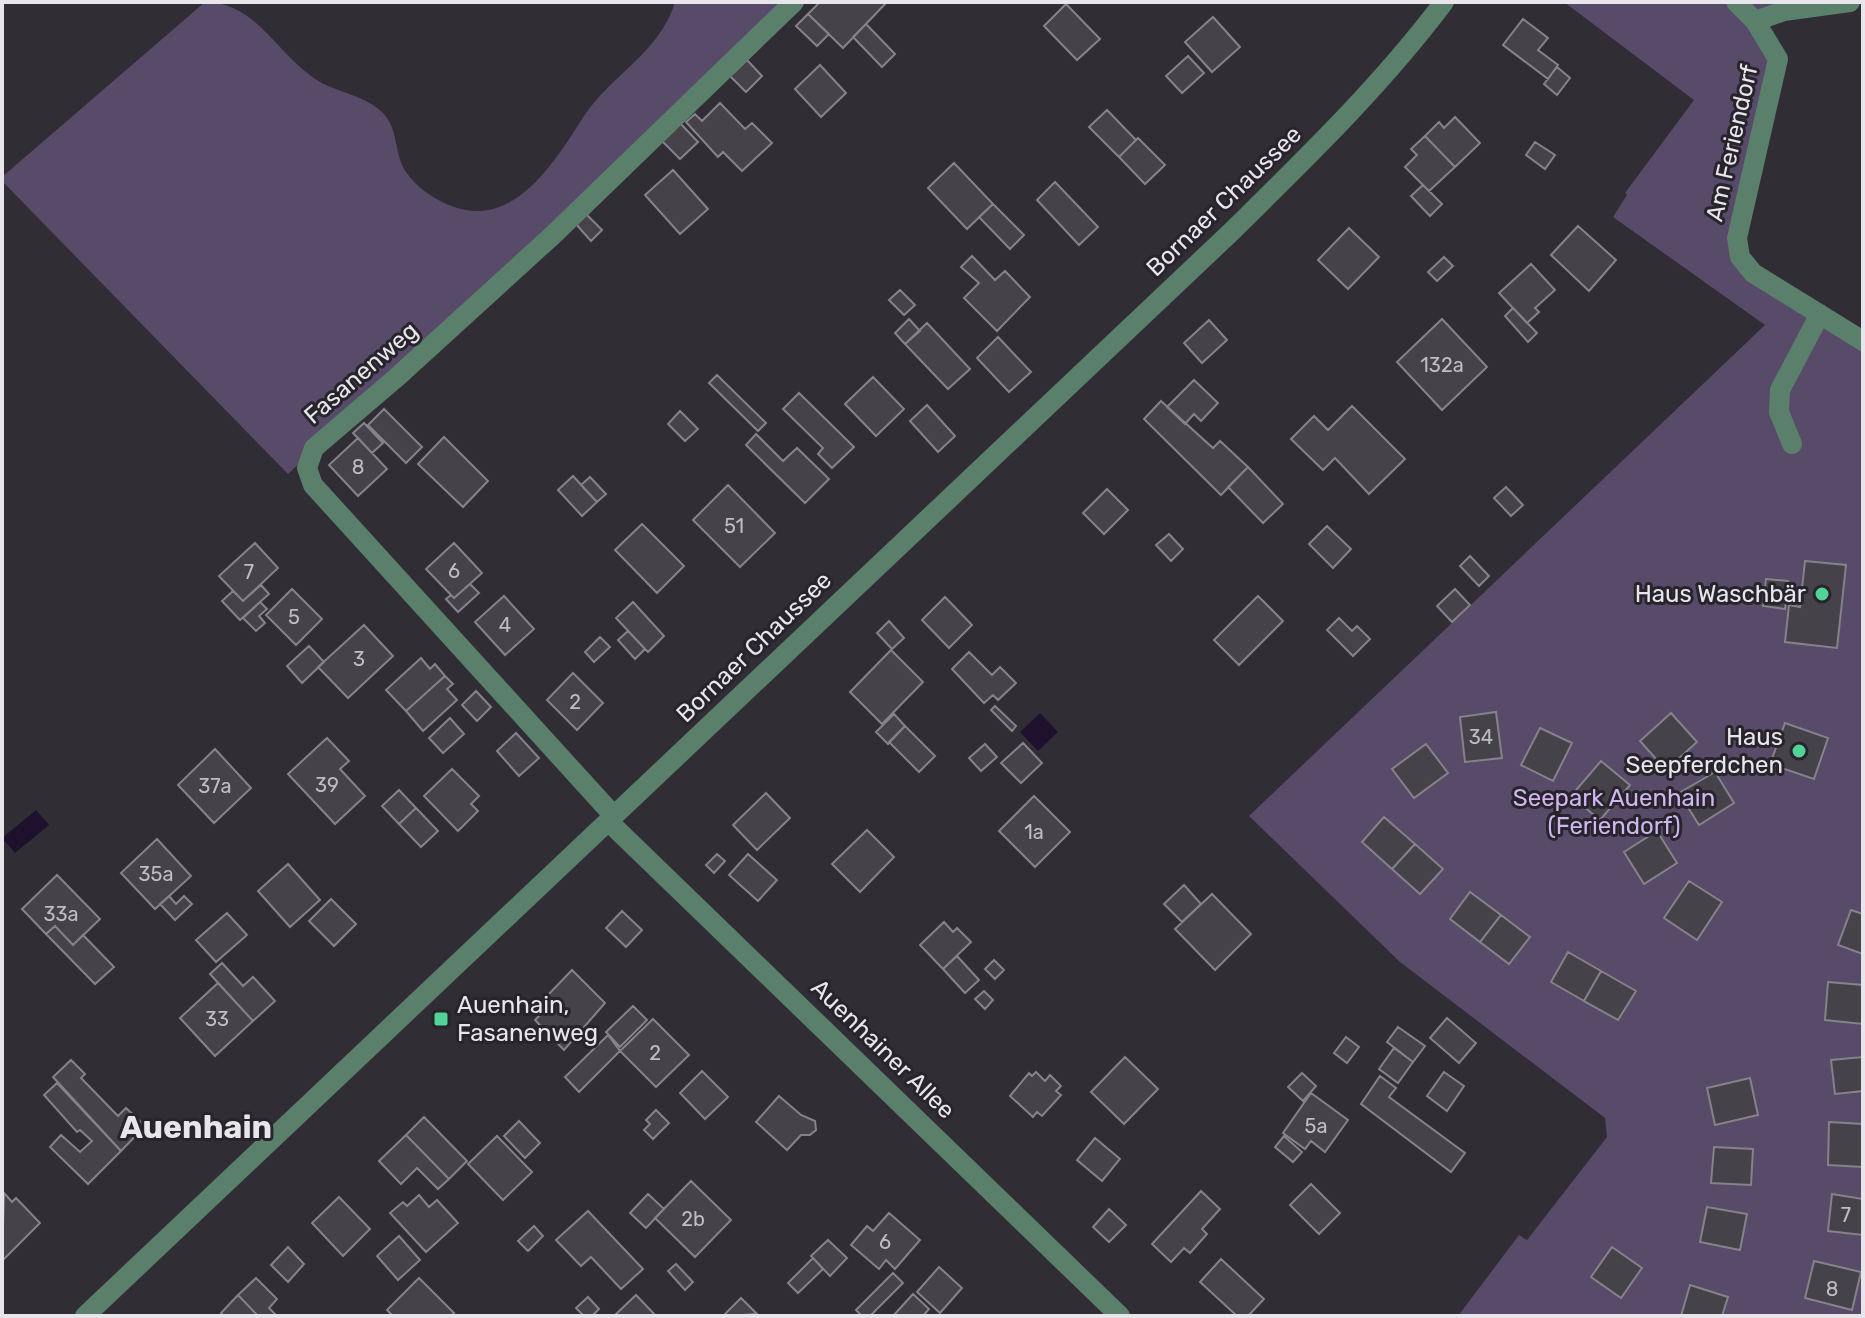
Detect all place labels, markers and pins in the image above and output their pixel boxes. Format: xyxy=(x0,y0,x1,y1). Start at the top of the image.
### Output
place label: Haus Waschbär xyxy=(1635,580,1806,608)
marker: Haus Waschbär xyxy=(1813,585,1831,603)
place label: Haus Seepferdchen xyxy=(1626,723,1783,779)
marker: Haus Seepferdchen xyxy=(1790,742,1808,760)
place label: Auenhain, Fasanenweg xyxy=(457,991,598,1047)
marker: Auenhain, Fasanenweg xyxy=(432,1010,450,1028)

